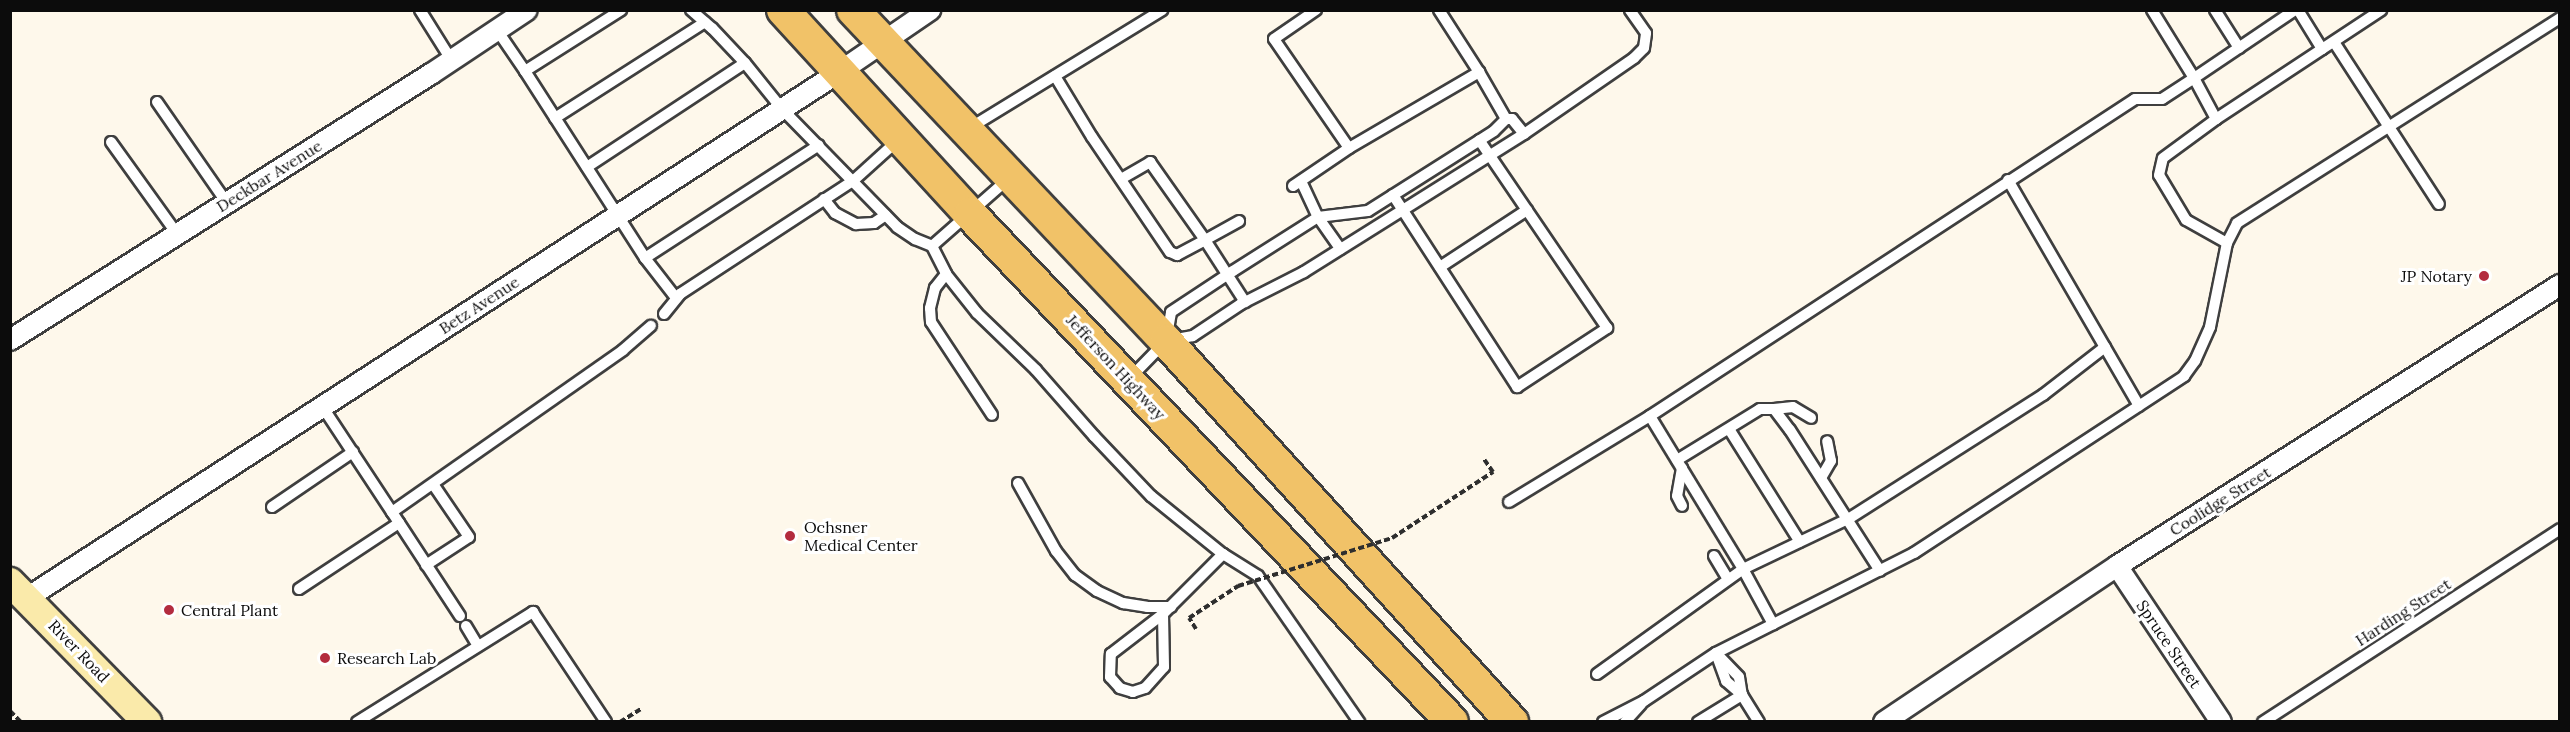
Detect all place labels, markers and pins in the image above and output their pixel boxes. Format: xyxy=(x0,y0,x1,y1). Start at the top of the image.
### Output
place label: JP Notary xyxy=(2401,266,2472,286)
marker: JP Notary xyxy=(2477,269,2491,283)
place label: Ochsner Medical Center xyxy=(804,517,918,555)
marker: Ochsner Medical Center xyxy=(781,527,799,545)
place label: Central Plant xyxy=(181,600,278,620)
marker: Central Plant xyxy=(162,603,176,617)
place label: Research Lab xyxy=(337,648,436,668)
marker: Research Lab xyxy=(318,651,332,665)

